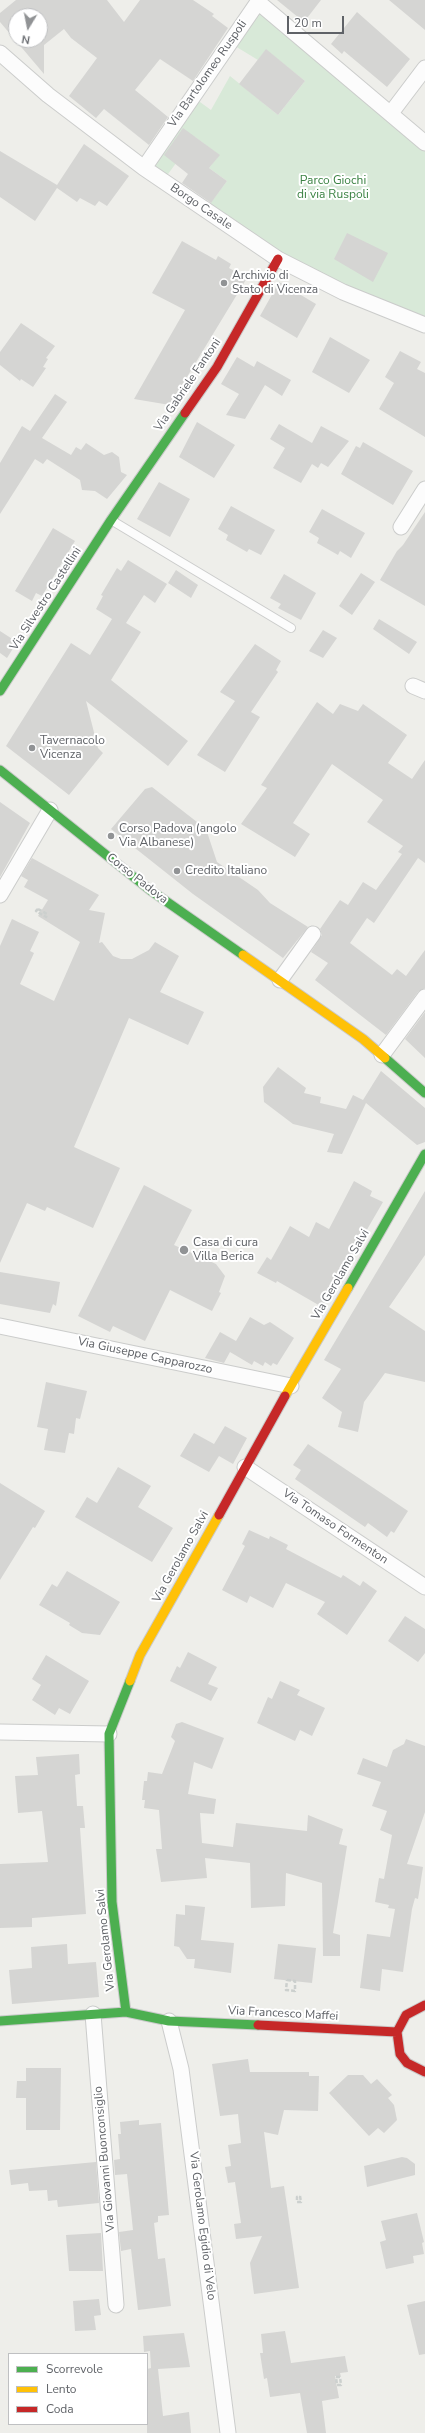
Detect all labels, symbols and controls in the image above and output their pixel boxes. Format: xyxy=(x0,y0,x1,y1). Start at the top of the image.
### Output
north arrow xyxy=(8,8,48,48)
scale bar xyxy=(289,8,346,34)
text: 20 m xyxy=(294,15,322,31)
street label: Via Bartolomeo Ruspoli xyxy=(166,18,250,130)
text: N xyxy=(21,31,31,47)
park label: Parco Giochi di via Ruspoli xyxy=(297,174,369,202)
street label: Borgo Casale xyxy=(167,181,235,233)
place label: Archivio di Stato di Vicenza xyxy=(232,269,318,297)
marker: Archivio di Stato di Vicenza xyxy=(219,278,229,288)
street label: Via Gabriele Fantoni xyxy=(152,336,224,434)
street label: Via Silvestro Castellini xyxy=(7,545,85,653)
place label: Tavernacolo Vicenza xyxy=(40,734,105,762)
marker: Tavernacolo Vicenza xyxy=(27,743,37,753)
place label: Corso Padova (angolo Via Albanese) xyxy=(119,822,237,850)
marker: Corso Padova (angolo Via Albanese) xyxy=(106,831,116,841)
street label: Corso Padova xyxy=(104,851,170,907)
place label: Credito Italiano xyxy=(185,864,267,878)
marker: Credito Italiano xyxy=(172,866,182,876)
street label: Via Gerolamo Salvi xyxy=(309,1227,373,1323)
place label: Casa di cura Villa Berica xyxy=(193,1236,258,1264)
marker: Casa di cura Villa Berica xyxy=(178,1244,190,1256)
street label: Via Giuseppe Capparozzo xyxy=(76,1335,214,1377)
street label: Via Tomaso Formenton xyxy=(280,1486,390,1568)
street label: Via Gerolamo Salvi xyxy=(150,1509,212,1605)
street label: Via Gerolamo Salvi xyxy=(93,1888,119,1992)
street label: Via Francesco Maffei xyxy=(227,2004,339,2024)
street label: Via Giovanni Buonconsiglio xyxy=(91,2085,119,2233)
street label: Via Gerolamo Egidio di Velo xyxy=(186,2151,218,2301)
legend xyxy=(8,2353,148,2425)
text: Scorrevole xyxy=(46,2361,103,2377)
text: Lento xyxy=(46,2381,76,2397)
text: Coda xyxy=(46,2401,74,2417)

